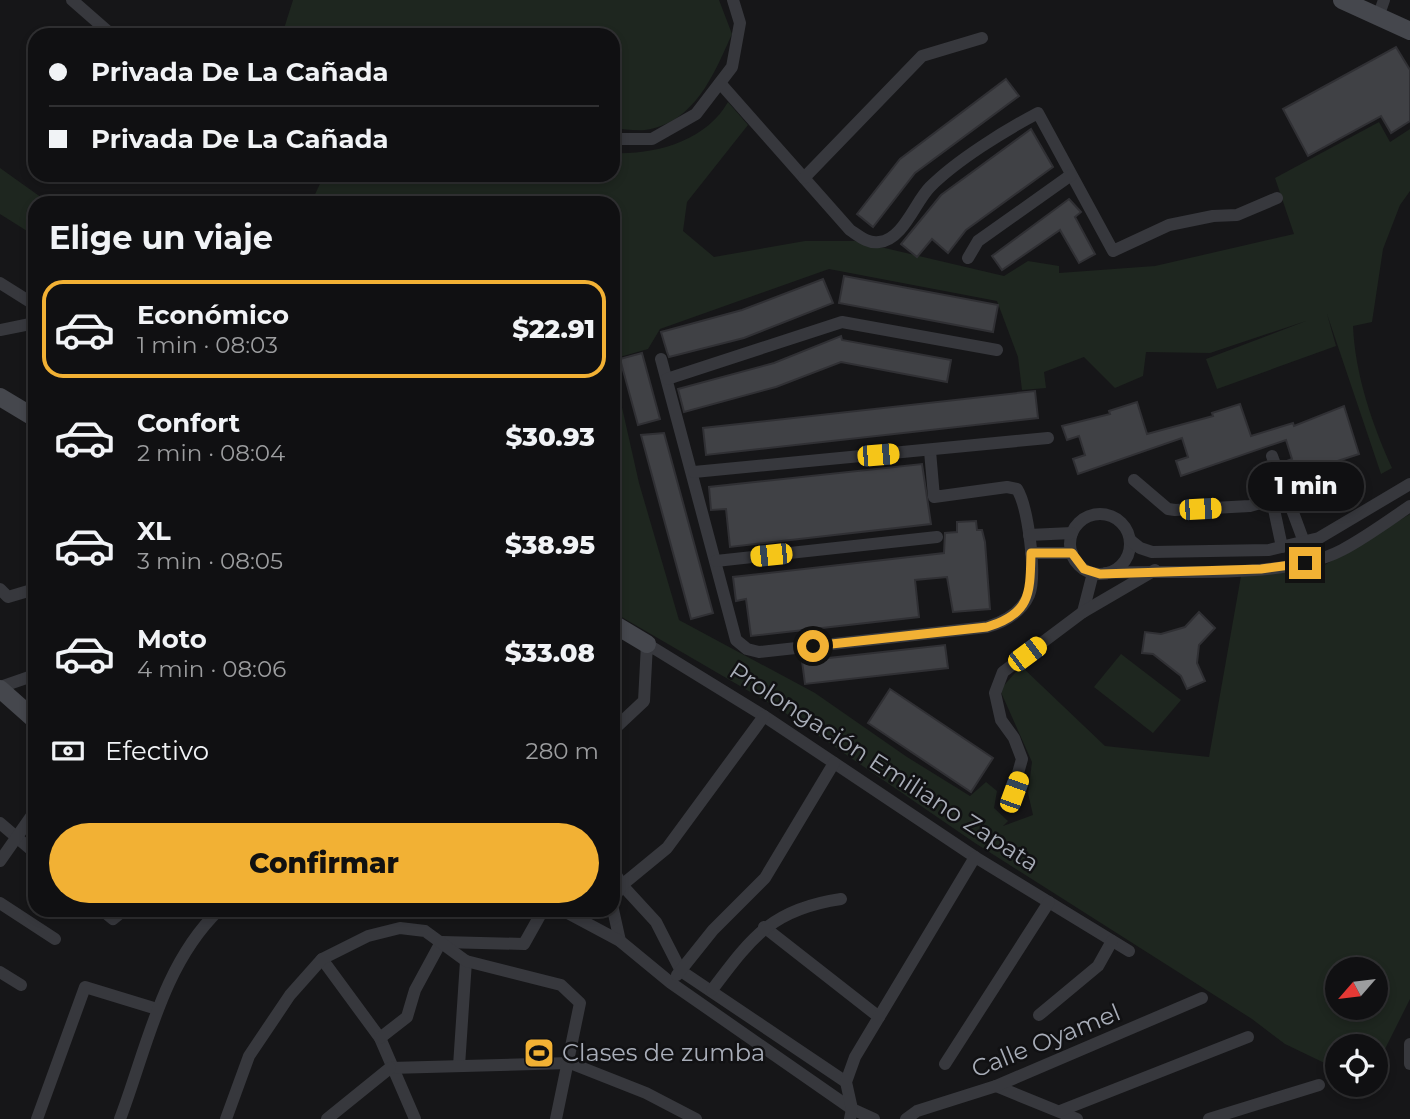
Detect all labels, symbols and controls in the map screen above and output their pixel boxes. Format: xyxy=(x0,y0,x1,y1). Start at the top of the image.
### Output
text: Privada De La Cañada xyxy=(91,56,389,88)
text: Privada De La Cañada xyxy=(91,123,389,155)
text: Elige un viaje xyxy=(49,218,273,257)
icon: car xyxy=(53,298,116,361)
text: Económico xyxy=(137,299,289,331)
text: $22.91 xyxy=(512,313,595,345)
text: 1 min · 08:03 xyxy=(137,331,278,359)
icon: car xyxy=(53,406,116,469)
text: Confort xyxy=(137,407,240,439)
text: $30.93 xyxy=(505,421,595,453)
text: 2 min · 08:04 xyxy=(137,439,285,467)
car xyxy=(857,443,900,467)
callout: 1 min xyxy=(1247,462,1363,510)
text: 1 min xyxy=(1274,472,1338,500)
car xyxy=(1179,497,1222,521)
icon: car xyxy=(53,514,116,577)
text: XL xyxy=(137,515,171,547)
text: $38.95 xyxy=(505,529,595,561)
car xyxy=(750,542,793,568)
text: 3 min · 08:05 xyxy=(137,547,283,575)
route end xyxy=(1289,547,1321,579)
icon: car xyxy=(53,622,116,685)
text: Moto xyxy=(137,623,207,655)
route start xyxy=(797,630,829,662)
car xyxy=(1004,633,1051,675)
text: $33.08 xyxy=(505,637,595,669)
text: 4 min · 08:06 xyxy=(137,655,286,683)
street label: Prolongación Emiliano Zapata xyxy=(724,656,1044,878)
icon: cash xyxy=(49,732,87,770)
text: Efectivo xyxy=(105,735,209,767)
text: 280 m xyxy=(526,737,599,765)
car xyxy=(997,769,1032,815)
button: Confirmar xyxy=(49,823,599,903)
north arrow xyxy=(1325,957,1388,1020)
map controls xyxy=(1325,957,1388,1097)
street label: Calle Oyamel xyxy=(967,998,1124,1084)
button: locate xyxy=(1325,1034,1388,1097)
sports icon: Clases de zumba xyxy=(522,1036,556,1070)
place label: Clases de zumba xyxy=(562,1038,765,1067)

